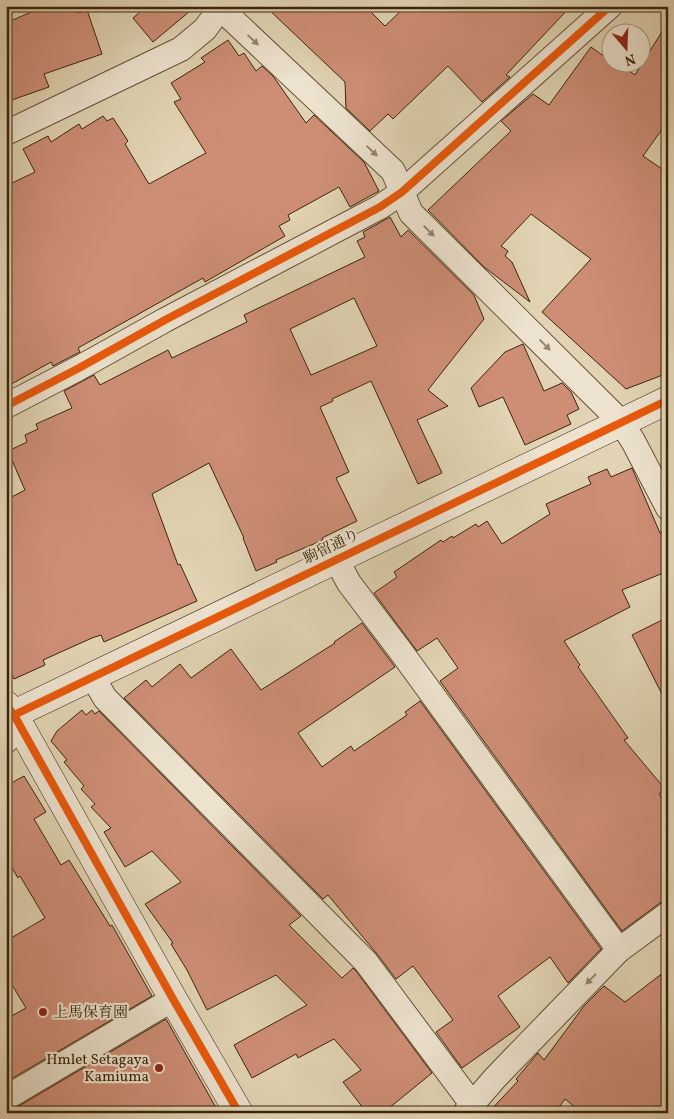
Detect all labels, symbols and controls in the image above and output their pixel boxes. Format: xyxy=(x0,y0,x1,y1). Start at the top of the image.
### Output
north arrow xyxy=(602,22,652,72)
one-way arrow xyxy=(247,34,259,46)
text: N xyxy=(622,48,638,70)
one-way arrow xyxy=(365,145,377,157)
one-way arrow xyxy=(423,225,435,237)
one-way arrow xyxy=(539,339,551,351)
street label: 駒留通り xyxy=(300,525,363,570)
one-way arrow xyxy=(585,973,597,985)
place label: 上馬保育園 xyxy=(53,1003,128,1024)
marker: 上馬保育園 xyxy=(37,1006,49,1018)
place label: Hmlet Setagaya Kamiuma xyxy=(46,1050,149,1088)
marker: Hmlet Setagaya Kamiuma xyxy=(153,1062,165,1074)

